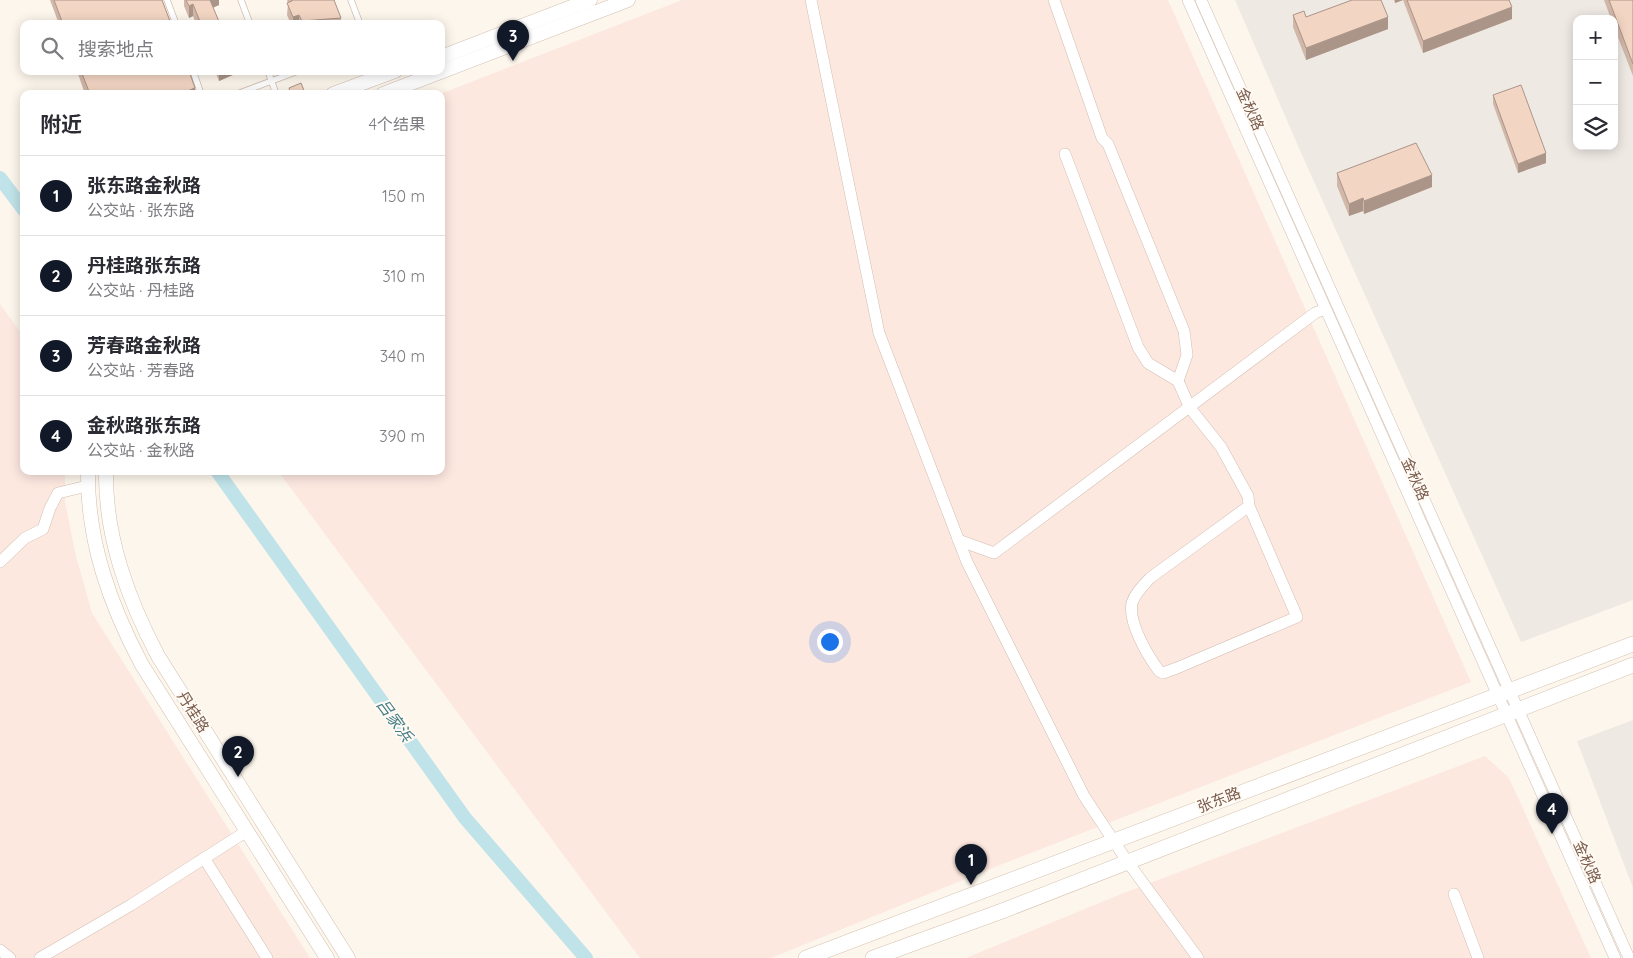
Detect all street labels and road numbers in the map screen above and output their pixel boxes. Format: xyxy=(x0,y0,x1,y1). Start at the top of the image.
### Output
street label: 金秋路 xyxy=(1233,84,1268,133)
street label: 金秋路 xyxy=(1398,454,1433,503)
street label: 丹桂路 xyxy=(173,688,213,736)
street label: 张东路 xyxy=(1194,783,1243,816)
street label: 金秋路 xyxy=(1570,837,1605,886)

